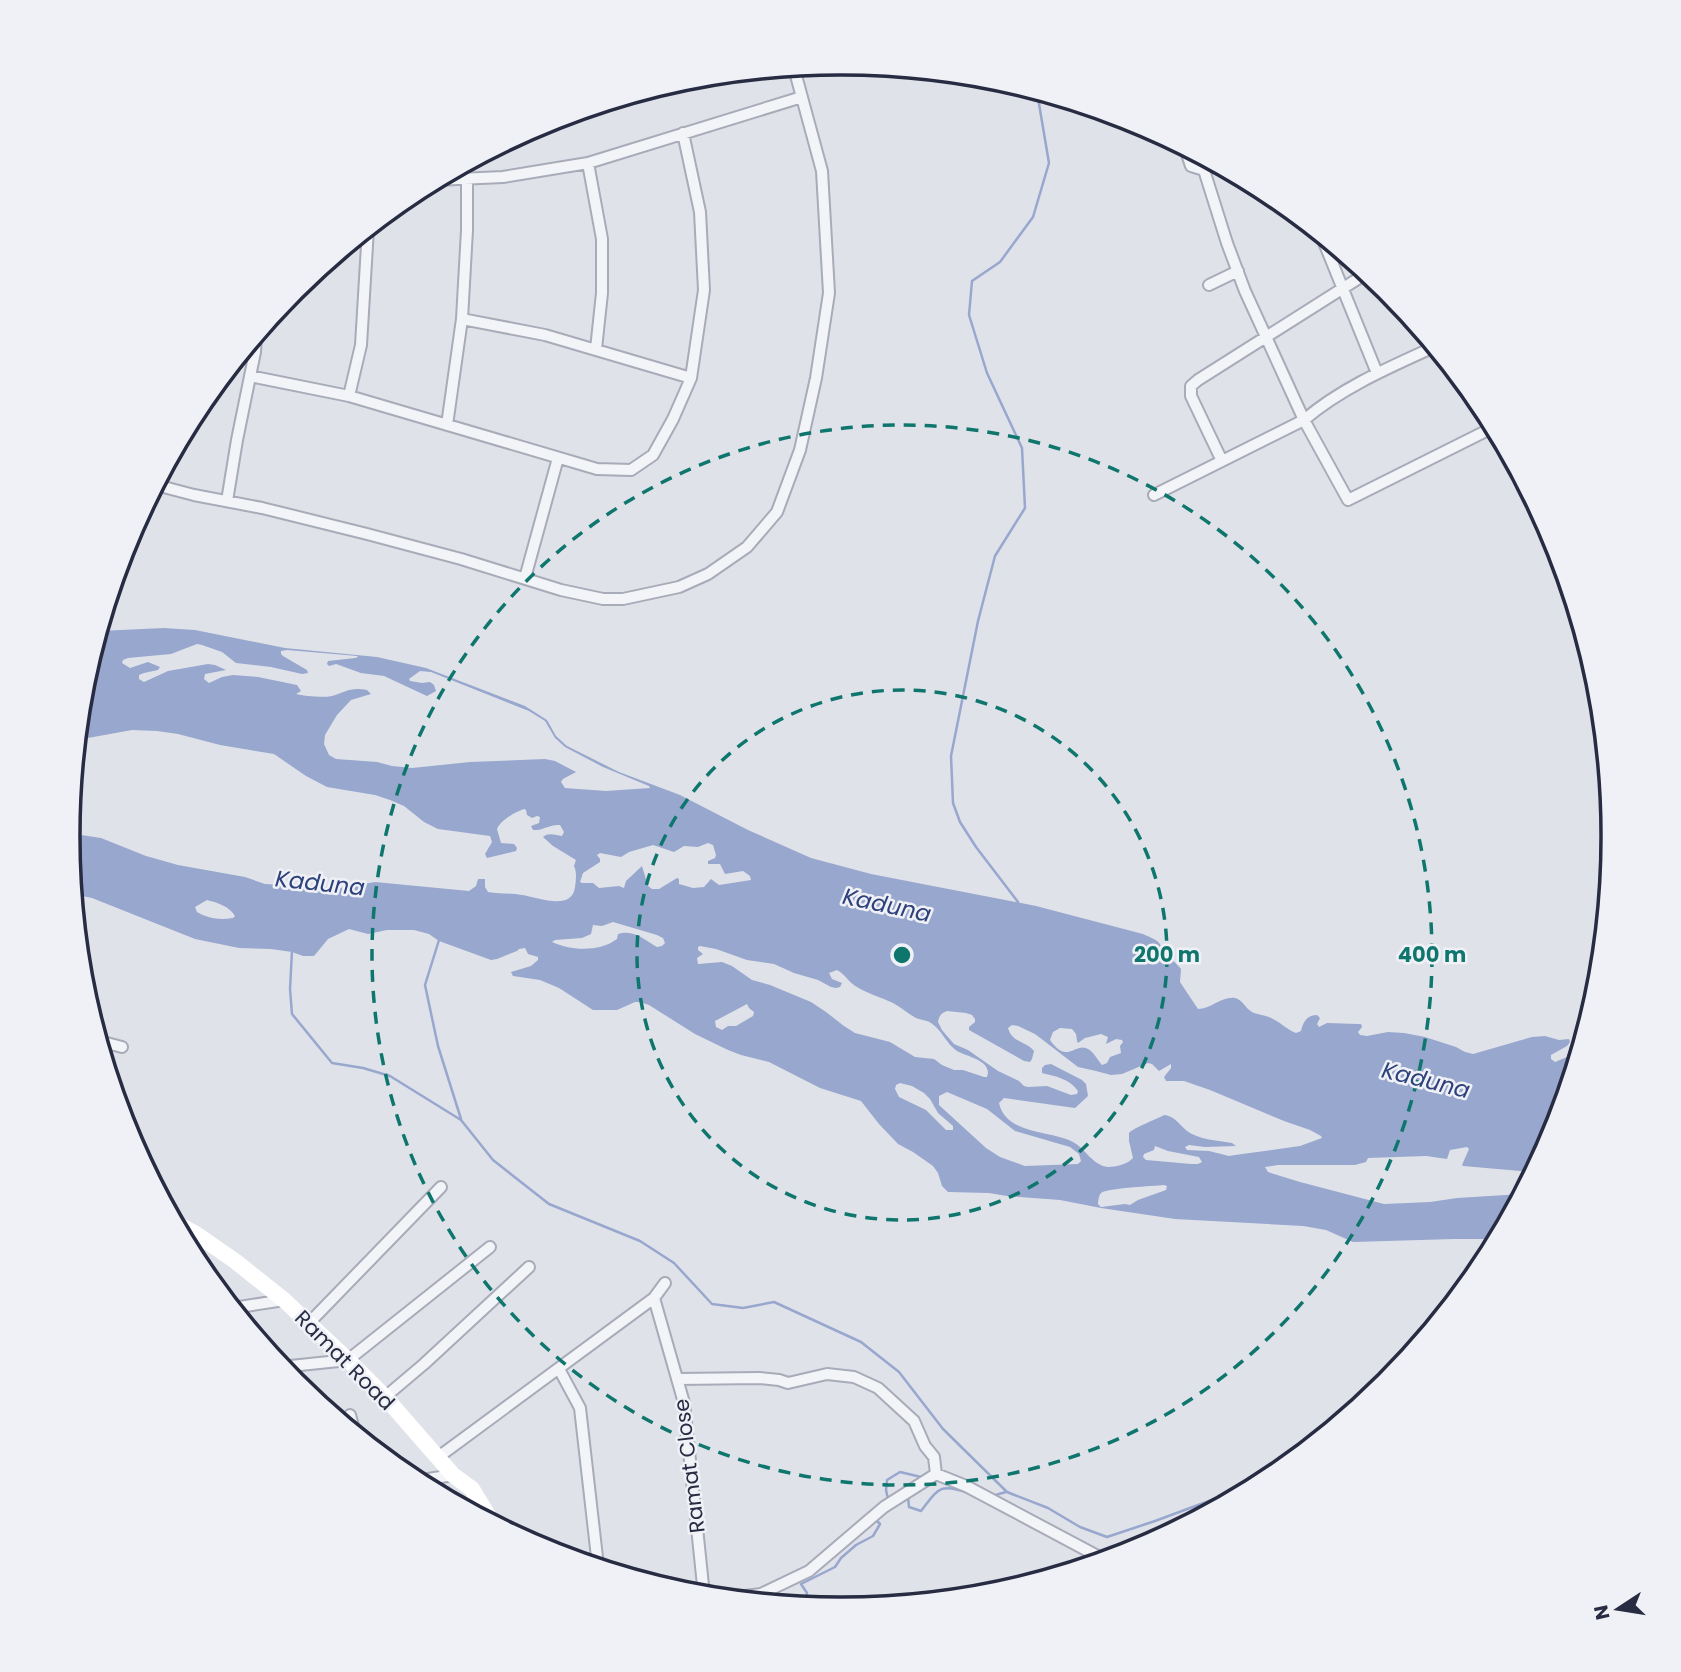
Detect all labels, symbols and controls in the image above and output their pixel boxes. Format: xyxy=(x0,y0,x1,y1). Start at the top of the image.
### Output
water label: Kaduna xyxy=(274,862,366,904)
water label: Kaduna xyxy=(840,880,934,930)
text: 200 m xyxy=(1134,940,1200,969)
text: 400 m xyxy=(1398,940,1466,969)
centre of rings xyxy=(890,943,914,967)
water label: Kaduna xyxy=(1379,1054,1473,1106)
street label: Ramat Road xyxy=(289,1304,401,1416)
street label: Ramat Close xyxy=(666,1397,712,1535)
north arrow xyxy=(1583,1574,1653,1644)
text: N xyxy=(1587,1603,1617,1622)

